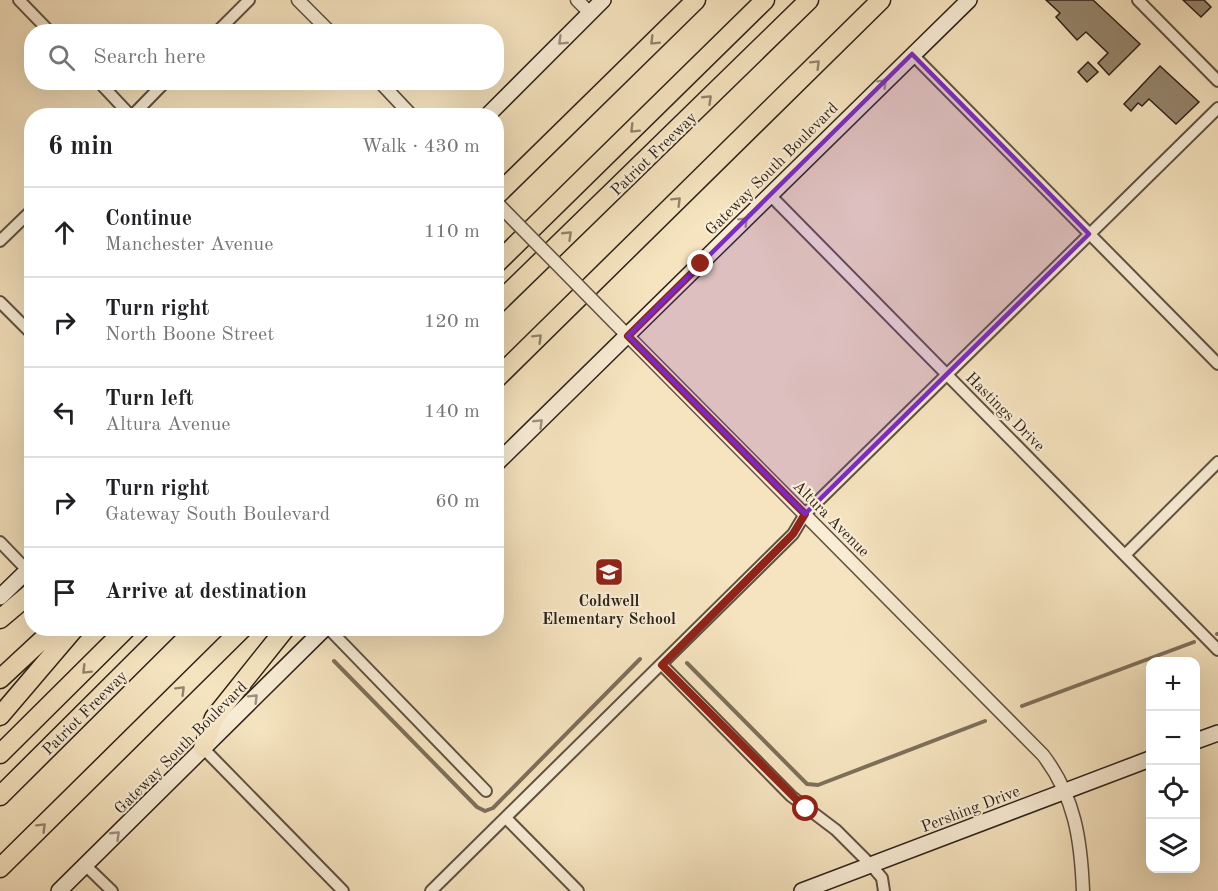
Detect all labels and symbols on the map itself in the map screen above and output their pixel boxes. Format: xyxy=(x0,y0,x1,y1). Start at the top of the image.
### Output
one-way arrow xyxy=(558,34,568,45)
one-way arrow xyxy=(650,34,660,45)
one-way arrow xyxy=(810,60,820,71)
one-way arrow xyxy=(875,80,886,91)
one-way arrow xyxy=(701,95,711,106)
street label: Gateway South Boulevard xyxy=(703,100,842,239)
street label: Patriot Freeway xyxy=(608,109,701,199)
one-way arrow xyxy=(630,122,641,133)
one-way arrow xyxy=(670,197,681,208)
one-way arrow xyxy=(737,217,748,228)
one-way arrow xyxy=(561,232,572,243)
route end xyxy=(687,250,713,276)
one-way arrow xyxy=(531,334,542,345)
street label: Hastings Drive xyxy=(962,370,1047,455)
one-way arrow xyxy=(532,419,542,430)
street label: Altura Avenue xyxy=(789,478,872,561)
school or university icon: Coldwell Elementary School xyxy=(593,556,625,588)
place label: Coldwell Elementary School xyxy=(542,594,676,628)
one-way arrow xyxy=(82,662,93,673)
street label: Patriot Freeway xyxy=(40,668,131,759)
street label: Gateway South Boulevard xyxy=(112,679,251,818)
one-way arrow xyxy=(174,686,184,697)
one-way arrow xyxy=(247,695,258,706)
street label: Pershing Drive xyxy=(919,784,1022,836)
route start xyxy=(792,795,818,821)
one-way arrow xyxy=(34,823,45,834)
one-way arrow xyxy=(108,832,119,843)

